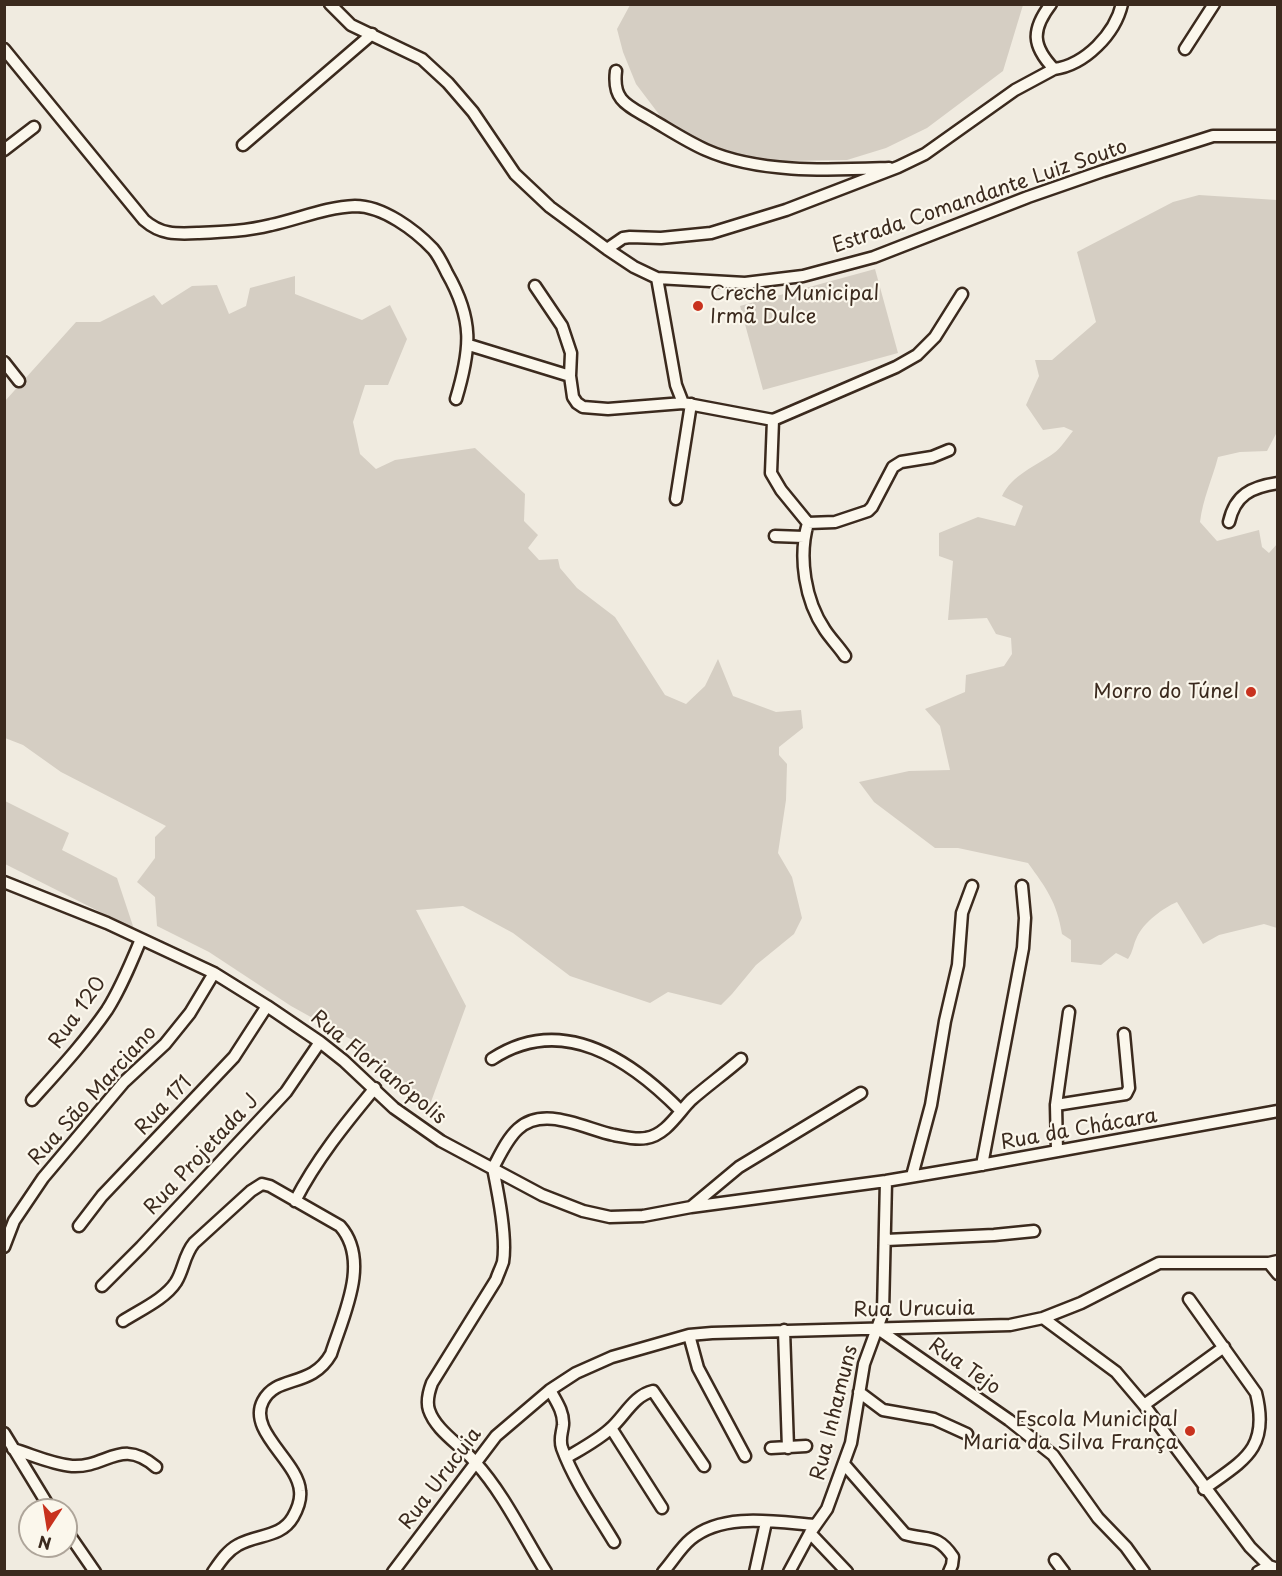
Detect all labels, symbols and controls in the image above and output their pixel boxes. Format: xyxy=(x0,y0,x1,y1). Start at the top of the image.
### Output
street label: Estrada Comandante Luiz Souto xyxy=(829,135,1131,259)
place label: Creche Municipal Irmã Dulce xyxy=(710,282,879,329)
marker: Creche Municipal Irmã Dulce xyxy=(691,299,705,313)
place label: Morro do Túnel xyxy=(1093,680,1239,704)
marker: Morro do Túnel xyxy=(1244,685,1258,699)
street label: Rua 120 xyxy=(45,972,111,1054)
street label: Rua Florianópolis xyxy=(305,1006,451,1130)
street label: Rua São Marciano xyxy=(24,1021,162,1171)
street label: Rua 171 xyxy=(131,1071,197,1141)
street label: Rua Projetada J xyxy=(140,1089,264,1221)
street label: Rua da Chácara xyxy=(999,1104,1159,1156)
street label: Rua Urucuia xyxy=(853,1297,975,1323)
street label: Rua Tejo xyxy=(923,1334,1005,1400)
street label: Rua Inhamuns xyxy=(807,1343,863,1483)
place label: Escola Municipal Maria da Silva França xyxy=(963,1408,1178,1455)
street label: Rua Urucuia xyxy=(395,1423,487,1535)
marker: Escola Municipal Maria da Silva França xyxy=(1183,1424,1197,1438)
north arrow xyxy=(18,1498,78,1558)
text: N xyxy=(36,1531,53,1557)

